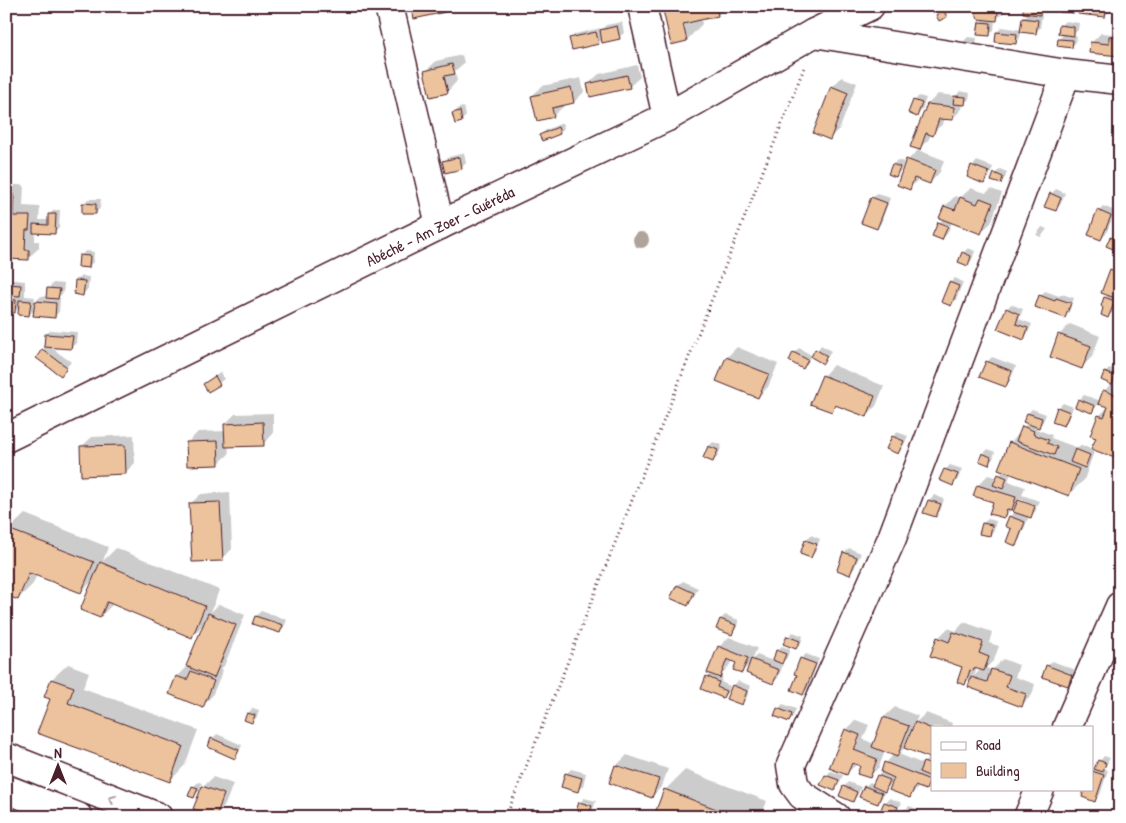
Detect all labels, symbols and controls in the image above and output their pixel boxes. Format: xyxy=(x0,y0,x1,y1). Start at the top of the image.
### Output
street label: Abéché - Am Zoer - Guéréda xyxy=(362,180,518,272)
legend xyxy=(931,726,1094,790)
text: Road xyxy=(976,734,1001,755)
north arrow xyxy=(32,740,82,790)
text: N xyxy=(54,743,62,762)
text: Building xyxy=(976,760,1020,781)
one-way arrow xyxy=(108,795,117,805)

